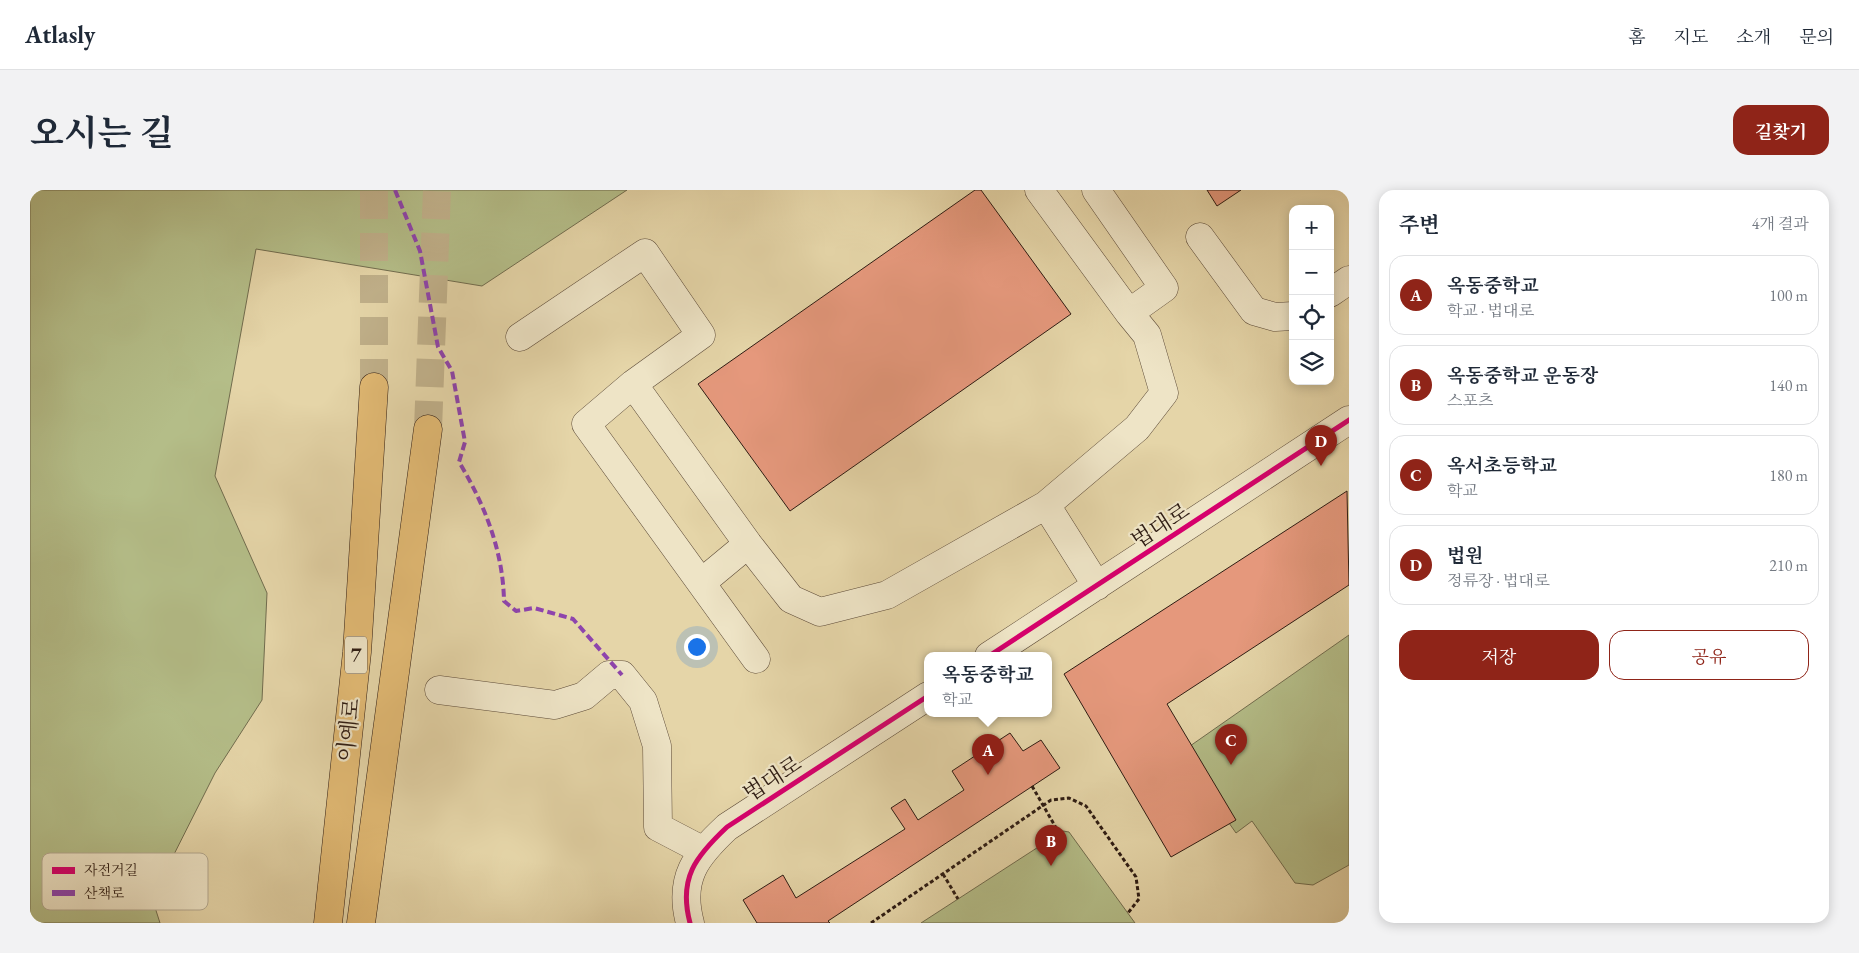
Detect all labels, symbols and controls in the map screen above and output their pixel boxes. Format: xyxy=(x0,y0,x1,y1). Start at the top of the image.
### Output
text: Atlasly xyxy=(25,19,95,50)
text: 홈 xyxy=(1628,25,1646,48)
text: 지도 xyxy=(1674,25,1708,48)
text: 소개 xyxy=(1736,25,1771,48)
text: 문의 xyxy=(1799,25,1834,48)
button: 길찾기 xyxy=(1733,105,1829,155)
text: 오시는 길 xyxy=(30,110,174,155)
map controls xyxy=(1289,205,1334,385)
button: + xyxy=(1289,205,1334,250)
text: 주변 xyxy=(1399,211,1440,238)
text: 4개 결과 xyxy=(1752,213,1809,234)
button: − xyxy=(1289,250,1334,295)
text: 옥동중학교 xyxy=(1447,273,1539,298)
text: A xyxy=(1410,285,1422,306)
text: 100 m xyxy=(1769,285,1808,306)
button: locate xyxy=(1289,295,1334,340)
text: 학교 · 법대로 xyxy=(1447,300,1534,321)
button: layers xyxy=(1289,340,1334,385)
text: 옥동중학교 운동장 xyxy=(1447,363,1598,388)
text: B xyxy=(1411,375,1421,396)
text: 140 m xyxy=(1769,375,1808,396)
text: 스포츠 xyxy=(1447,390,1493,411)
pin: D xyxy=(1305,425,1337,466)
text: 옥서초등학교 xyxy=(1447,453,1557,478)
text: C xyxy=(1410,465,1422,486)
text: 180 m xyxy=(1769,465,1808,486)
text: 학교 xyxy=(1447,480,1478,501)
street label: 법대로 xyxy=(1126,496,1195,555)
text: 법원 xyxy=(1447,543,1484,568)
text: D xyxy=(1410,555,1422,576)
text: 210 m xyxy=(1769,555,1808,576)
text: 정류장 · 법대로 xyxy=(1447,570,1549,591)
button: 저장 xyxy=(1399,630,1599,680)
button: 공유 xyxy=(1609,630,1809,680)
your location xyxy=(684,634,710,660)
road number: 7 xyxy=(345,636,367,674)
popup xyxy=(924,652,1052,717)
text: 옥동중학교 xyxy=(942,662,1034,687)
text: 학교 xyxy=(942,689,973,710)
street label: 이예로 xyxy=(331,697,366,763)
pin: C xyxy=(1215,724,1247,765)
pin: A xyxy=(972,734,1004,775)
street label: 법대로 xyxy=(738,749,807,808)
pin: B xyxy=(1035,825,1067,866)
legend xyxy=(42,853,208,910)
text: 자전거길 xyxy=(84,861,138,879)
text: 산책로 xyxy=(84,884,125,902)

